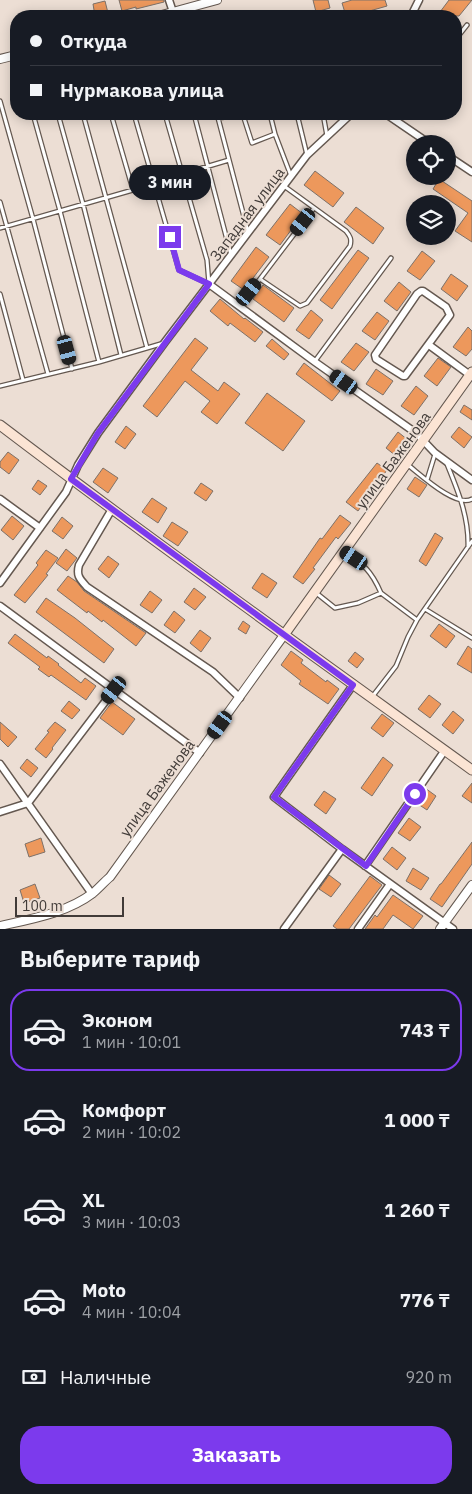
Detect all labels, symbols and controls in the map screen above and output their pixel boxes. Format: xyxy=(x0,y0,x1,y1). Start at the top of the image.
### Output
text: Откуда xyxy=(60,29,127,53)
text: Нурмакова улица xyxy=(60,78,224,102)
map controls xyxy=(406,135,456,245)
button: locate xyxy=(406,135,456,185)
street label: Западная улица xyxy=(205,163,289,265)
callout: 3 мин xyxy=(129,164,211,200)
text: 3 мин xyxy=(148,172,192,192)
button: layers xyxy=(406,195,456,245)
car xyxy=(287,206,318,238)
route end xyxy=(159,226,181,248)
car xyxy=(233,276,264,308)
car xyxy=(55,334,78,366)
car xyxy=(327,367,360,397)
street label: улица Баженова xyxy=(351,408,435,512)
car xyxy=(337,543,370,573)
car xyxy=(98,674,129,706)
car xyxy=(205,708,234,742)
street label: улица Баженова xyxy=(115,736,199,840)
route start xyxy=(404,783,426,805)
scale bar xyxy=(15,894,124,917)
text: 100 m xyxy=(22,897,63,915)
text: Выберите тариф xyxy=(20,944,200,973)
icon: car xyxy=(22,1008,67,1053)
text: Эконом xyxy=(82,1008,153,1032)
text: 743 ₸ xyxy=(400,1018,450,1042)
text: 1 мин · 10:01 xyxy=(82,1032,181,1052)
icon: car xyxy=(22,1098,67,1143)
text: Комфорт xyxy=(82,1098,166,1122)
text: 1 000 ₸ xyxy=(384,1108,450,1132)
text: 2 мин · 10:02 xyxy=(82,1122,181,1142)
icon: car xyxy=(22,1188,67,1233)
text: XL xyxy=(82,1188,105,1212)
text: 1 260 ₸ xyxy=(384,1198,450,1222)
text: 3 мин · 10:03 xyxy=(82,1212,181,1232)
icon: car xyxy=(22,1278,67,1323)
text: Moto xyxy=(82,1278,126,1302)
text: 776 ₸ xyxy=(400,1288,450,1312)
text: 4 мин · 10:04 xyxy=(82,1302,181,1322)
icon: cash xyxy=(20,1363,48,1391)
text: Наличные xyxy=(60,1365,151,1389)
text: 920 m xyxy=(405,1367,452,1387)
button: Заказать xyxy=(20,1426,452,1484)

